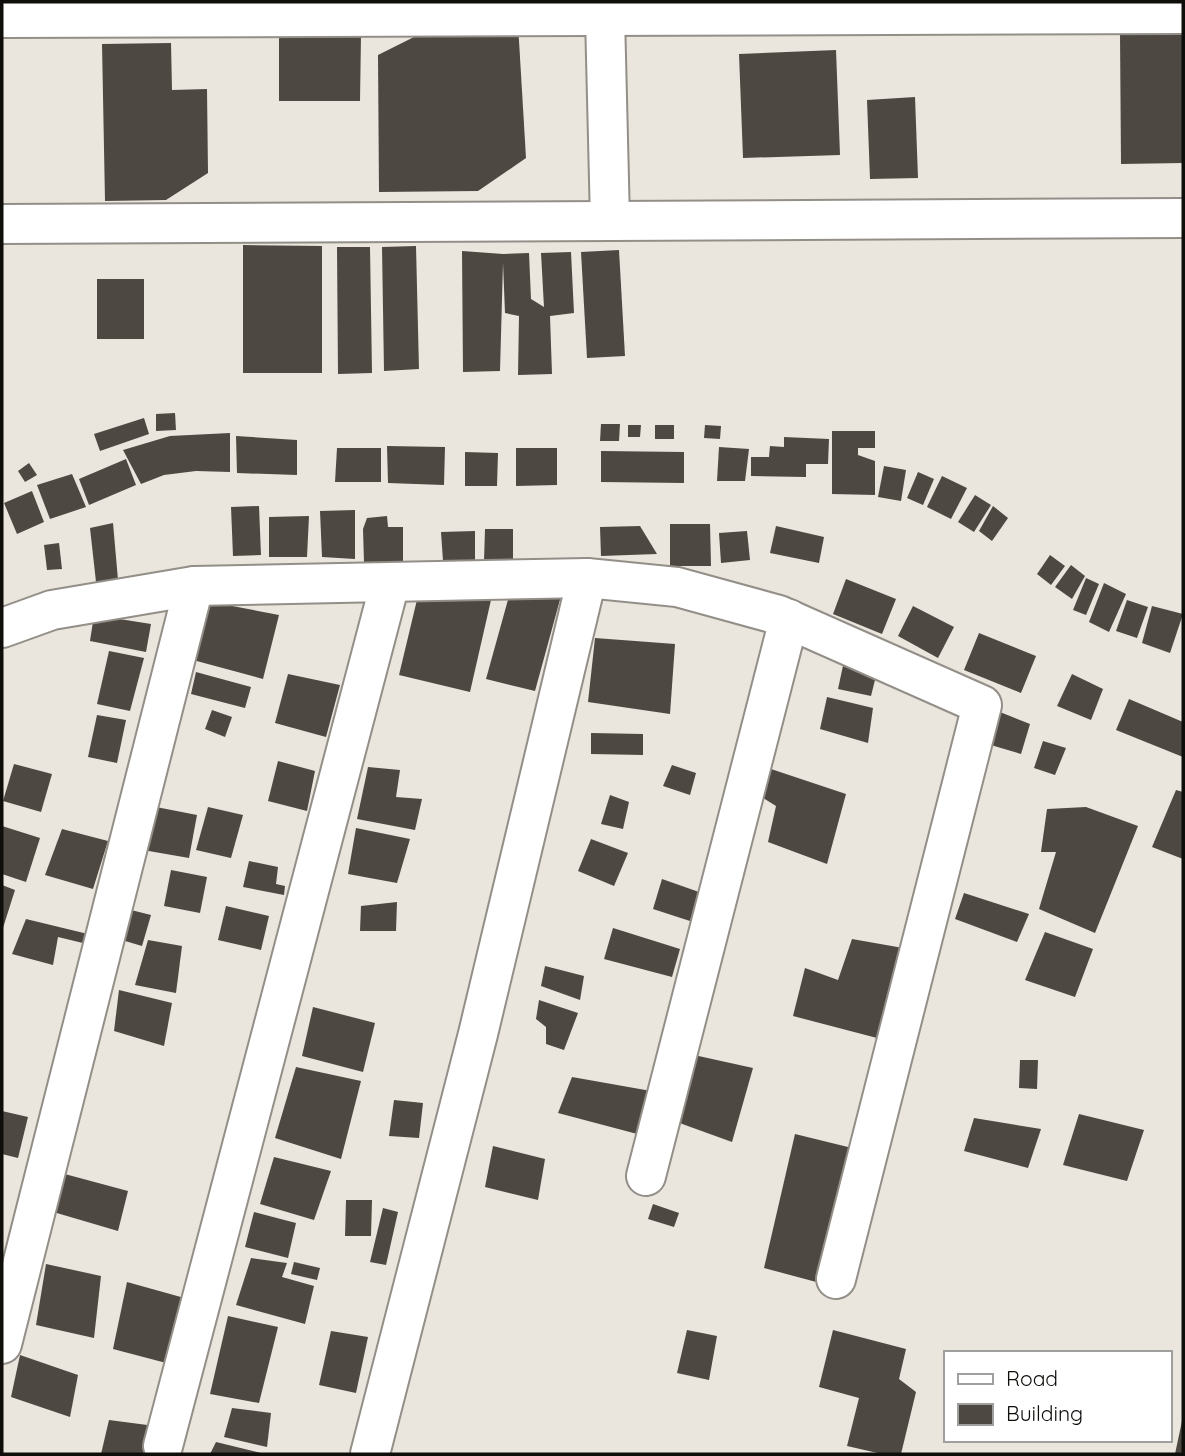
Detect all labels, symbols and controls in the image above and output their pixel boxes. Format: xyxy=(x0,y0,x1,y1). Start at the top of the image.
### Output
legend xyxy=(944,1351,1171,1442)
text: Road xyxy=(1006,1365,1058,1391)
text: Building xyxy=(1006,1400,1083,1426)

